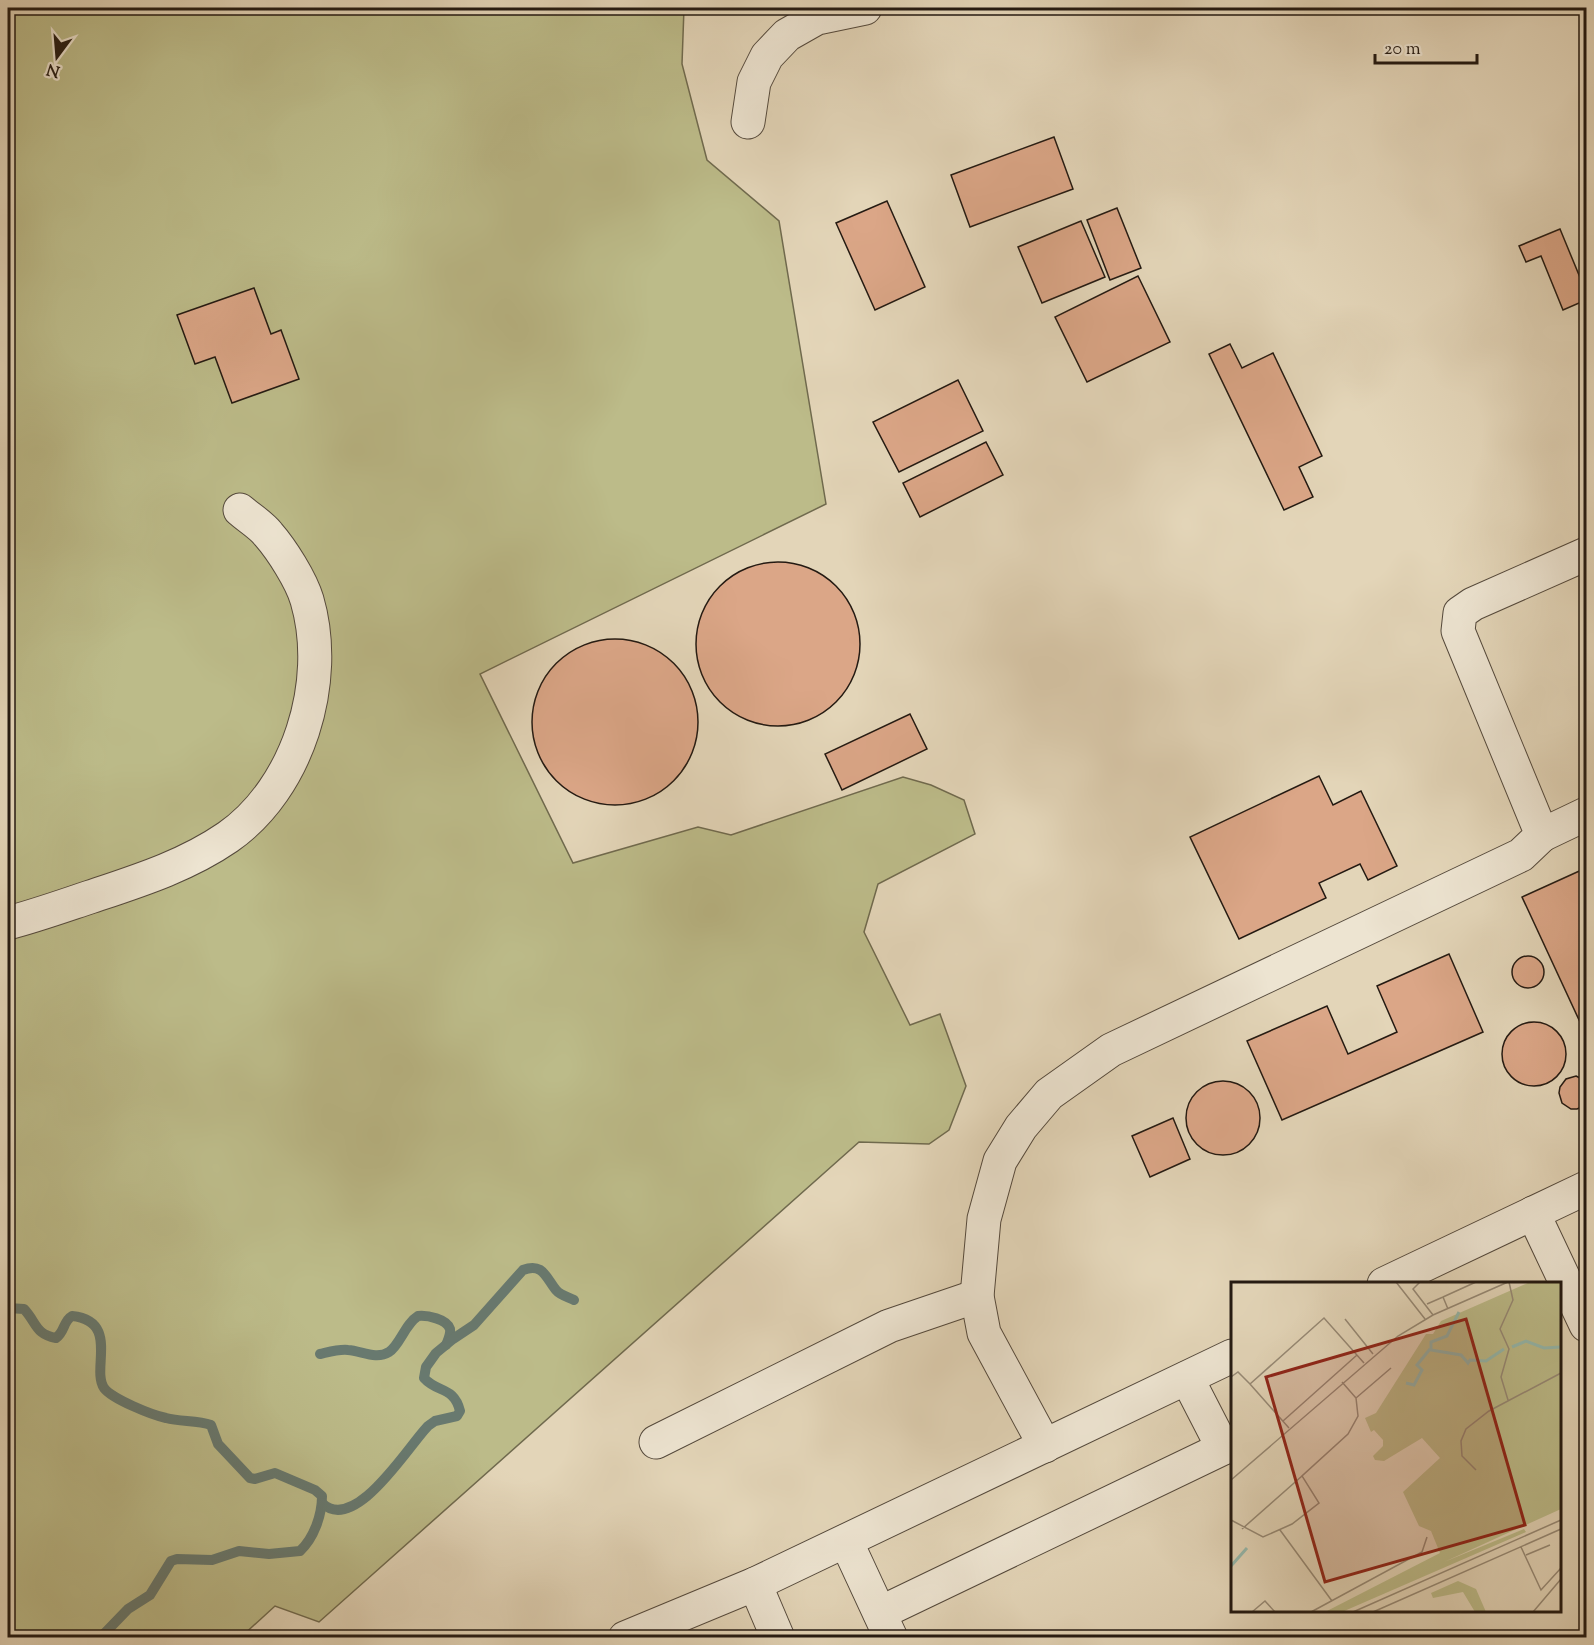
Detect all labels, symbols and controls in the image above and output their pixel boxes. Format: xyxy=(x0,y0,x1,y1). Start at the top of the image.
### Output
north arrow xyxy=(27,27,87,87)
scale bar xyxy=(1375,27,1477,65)
text: 20 m xyxy=(1384,37,1421,63)
text: N xyxy=(44,56,63,82)
inset map xyxy=(1231,1282,1561,1612)

